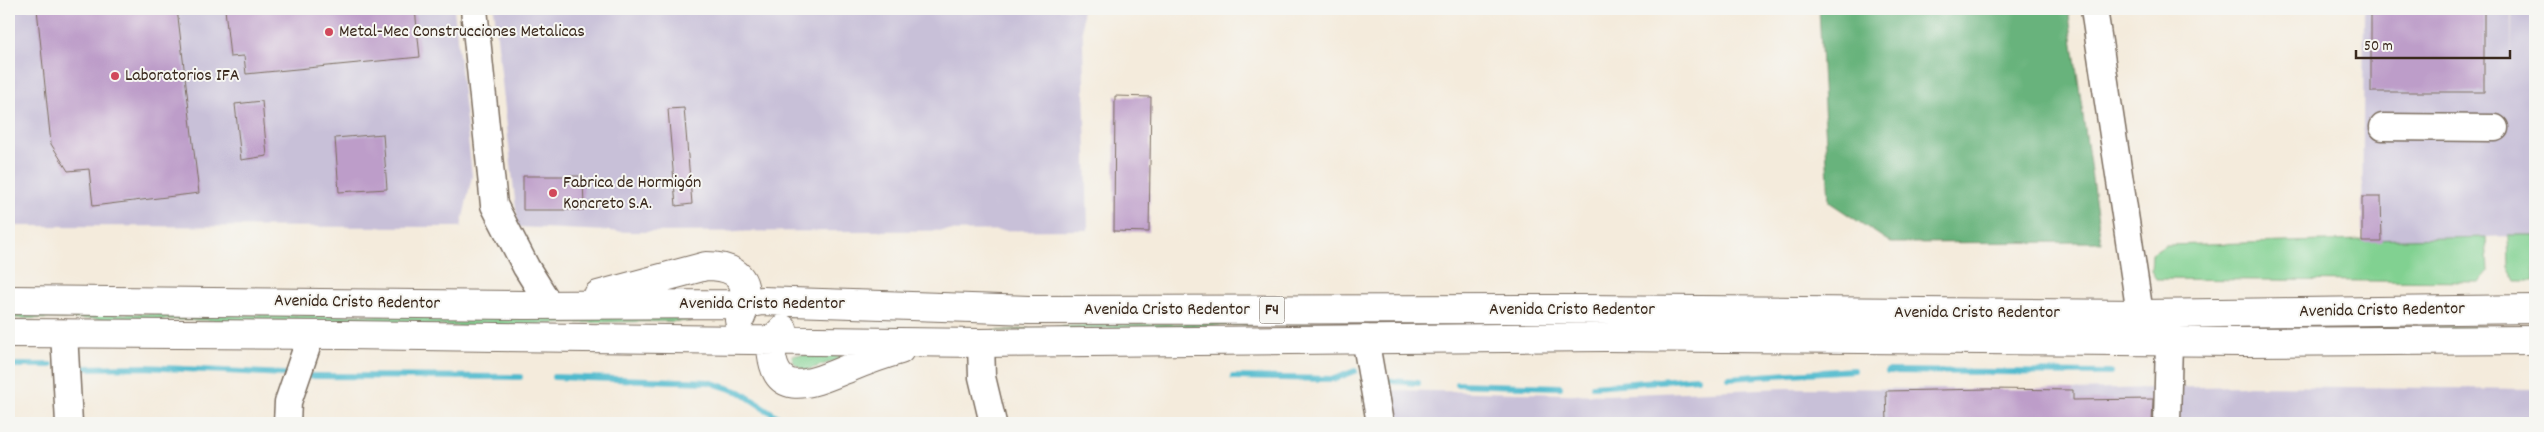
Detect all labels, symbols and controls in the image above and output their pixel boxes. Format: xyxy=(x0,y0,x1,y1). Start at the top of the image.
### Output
place label: Metal-Mec Construcciones Metalicas xyxy=(339,20,585,45)
marker: Metal-Mec Construcciones Metalicas xyxy=(323,26,335,38)
scale bar xyxy=(2356,28,2510,60)
text: 50 m xyxy=(2364,36,2393,58)
place label: Laboratorios IFA xyxy=(125,64,240,89)
marker: Laboratorios IFA xyxy=(109,70,121,82)
place label: Fabrica de Hormigón Koncreto S.A. xyxy=(563,171,701,217)
marker: Fabrica de Hormigón Koncreto S.A. xyxy=(547,187,559,199)
street label: Avenida Cristo Redentor xyxy=(274,289,440,317)
street label: Avenida Cristo Redentor xyxy=(679,292,845,317)
road number: F4 xyxy=(1260,296,1284,324)
street label: Avenida Cristo Redentor xyxy=(2299,297,2465,325)
street label: Avenida Cristo Redentor xyxy=(1084,298,1250,323)
street label: Avenida Cristo Redentor xyxy=(1489,298,1655,323)
street label: Avenida Cristo Redentor xyxy=(1894,301,2060,326)

